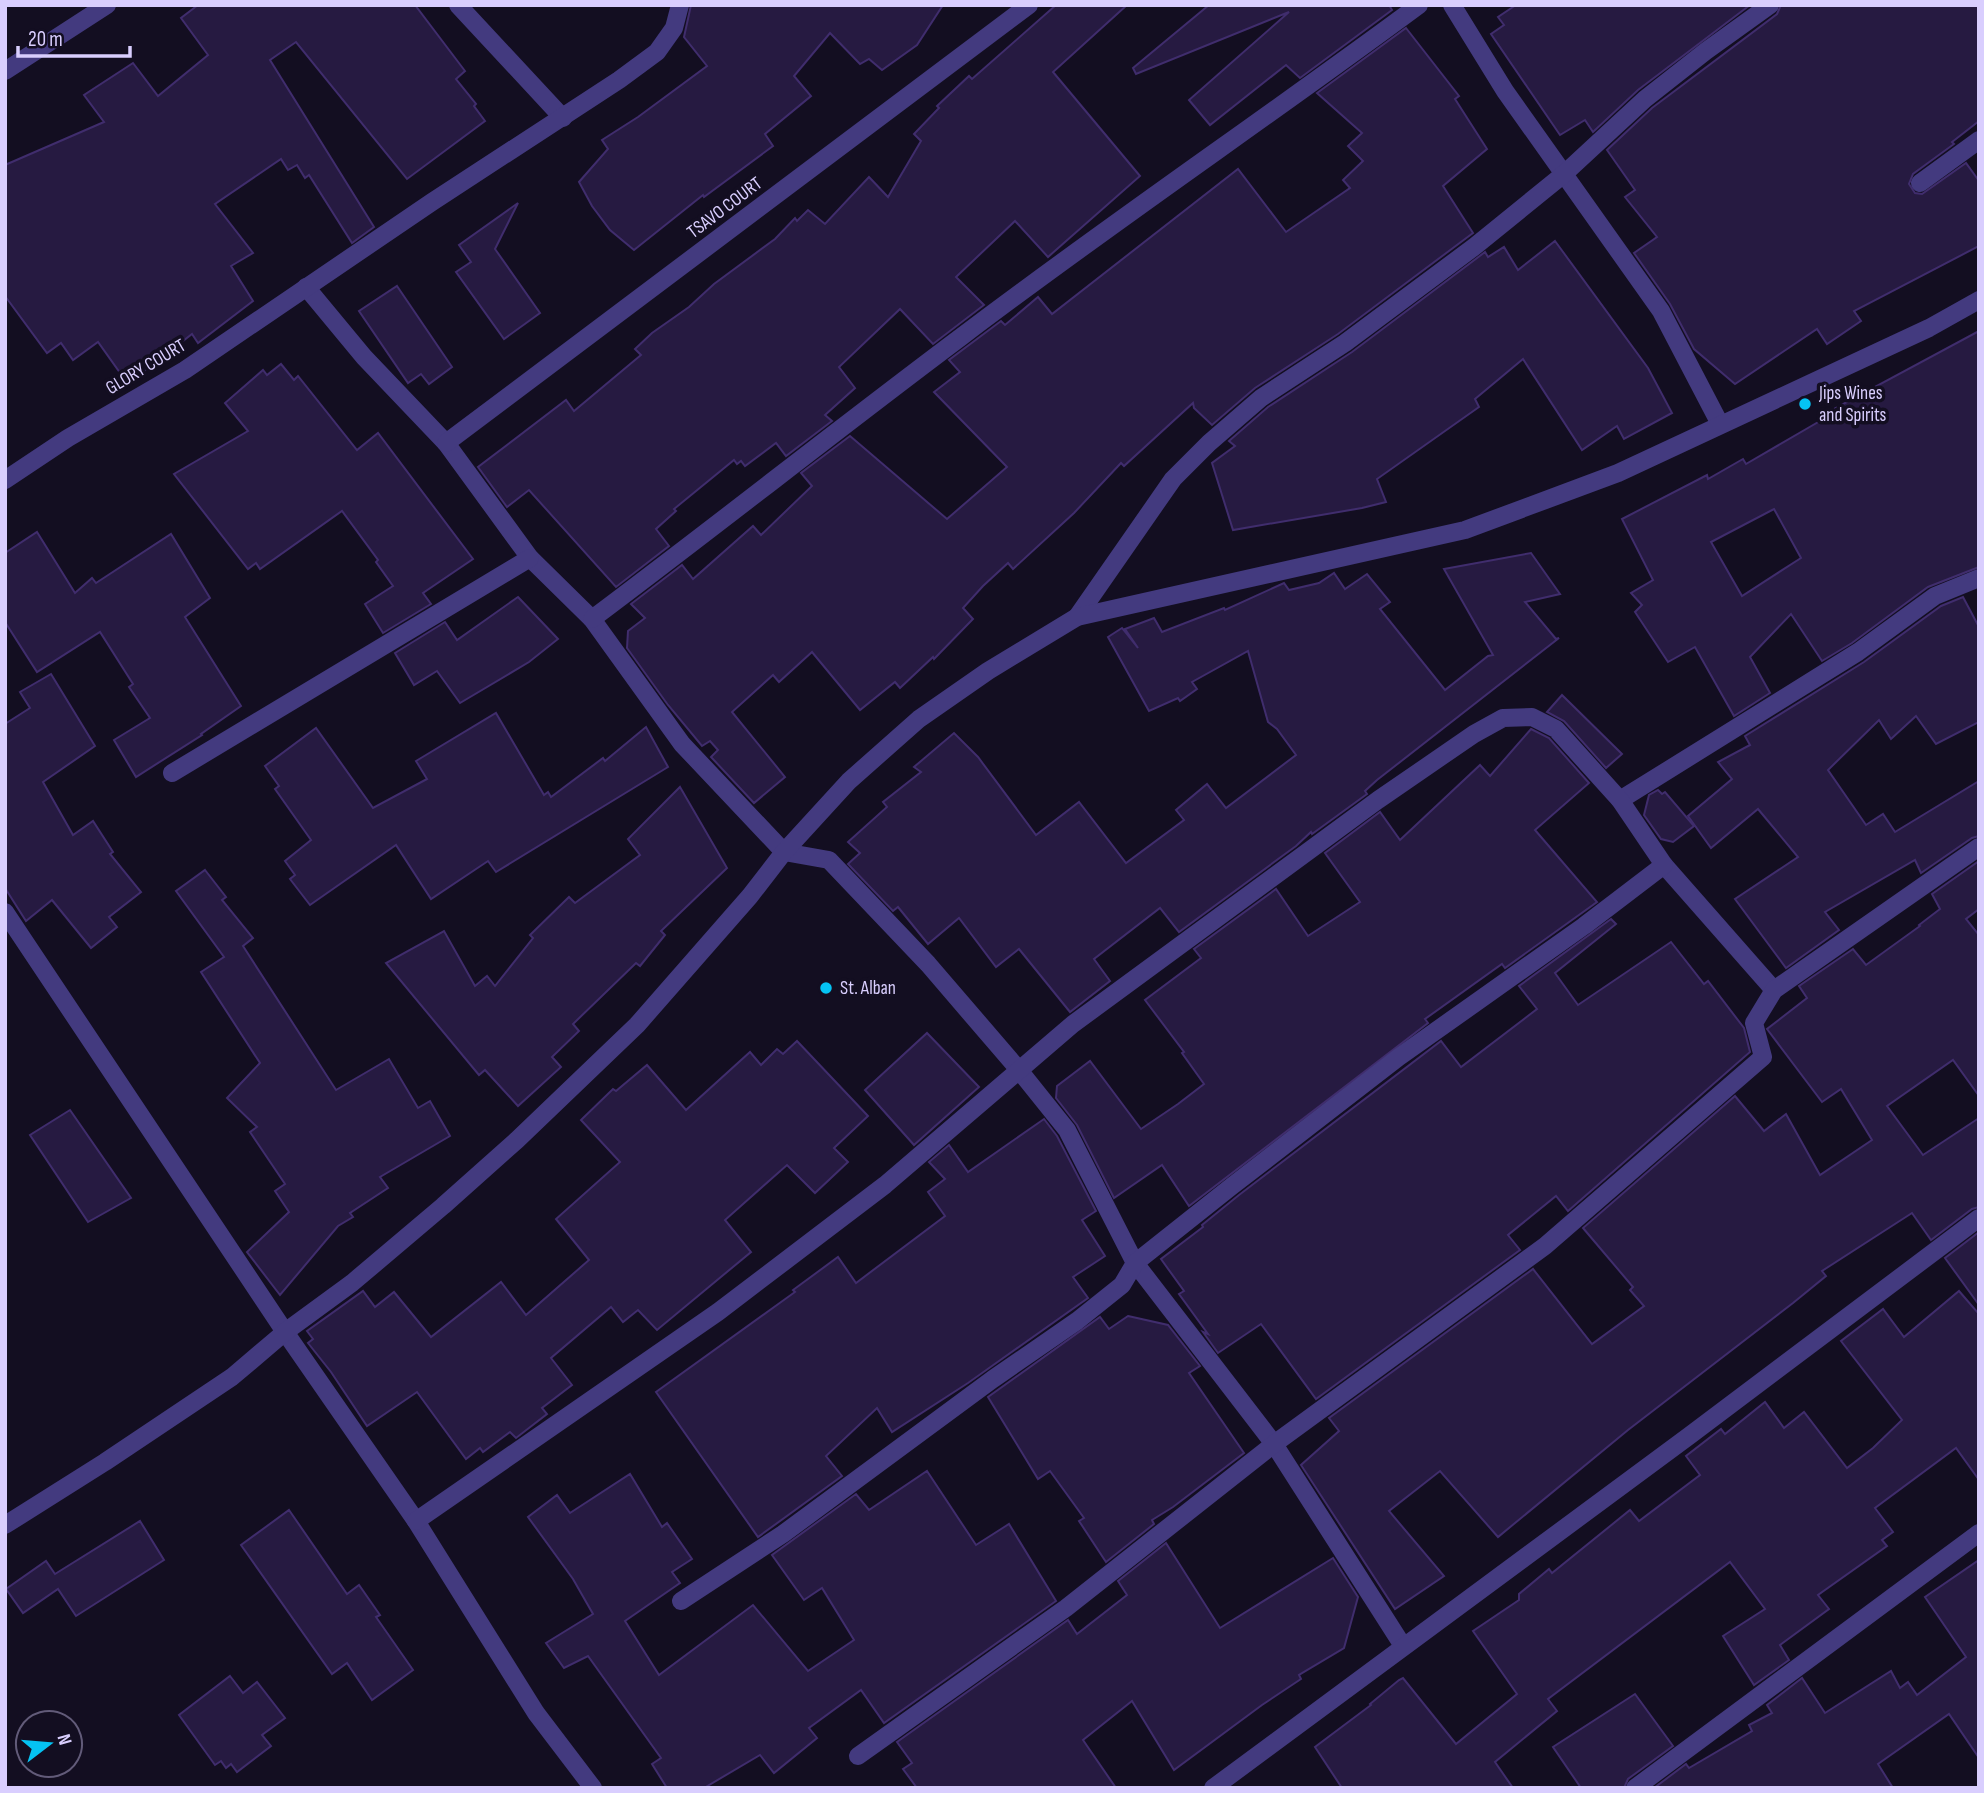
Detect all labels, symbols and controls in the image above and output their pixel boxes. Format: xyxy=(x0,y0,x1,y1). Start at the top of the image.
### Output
scale bar xyxy=(18,14,130,58)
text: 20 m xyxy=(28,27,63,52)
street label: TSAVO COURT xyxy=(683,172,767,244)
street label: GLORY COURT xyxy=(102,334,190,400)
place label: Jips Wines and Spirits xyxy=(1818,382,1887,427)
marker: Jips Wines and Spirits xyxy=(1797,396,1813,412)
place label: St. Alban xyxy=(840,977,896,1000)
marker: St. Alban xyxy=(818,980,834,996)
north arrow xyxy=(14,1709,84,1779)
text: N xyxy=(51,1732,76,1748)

